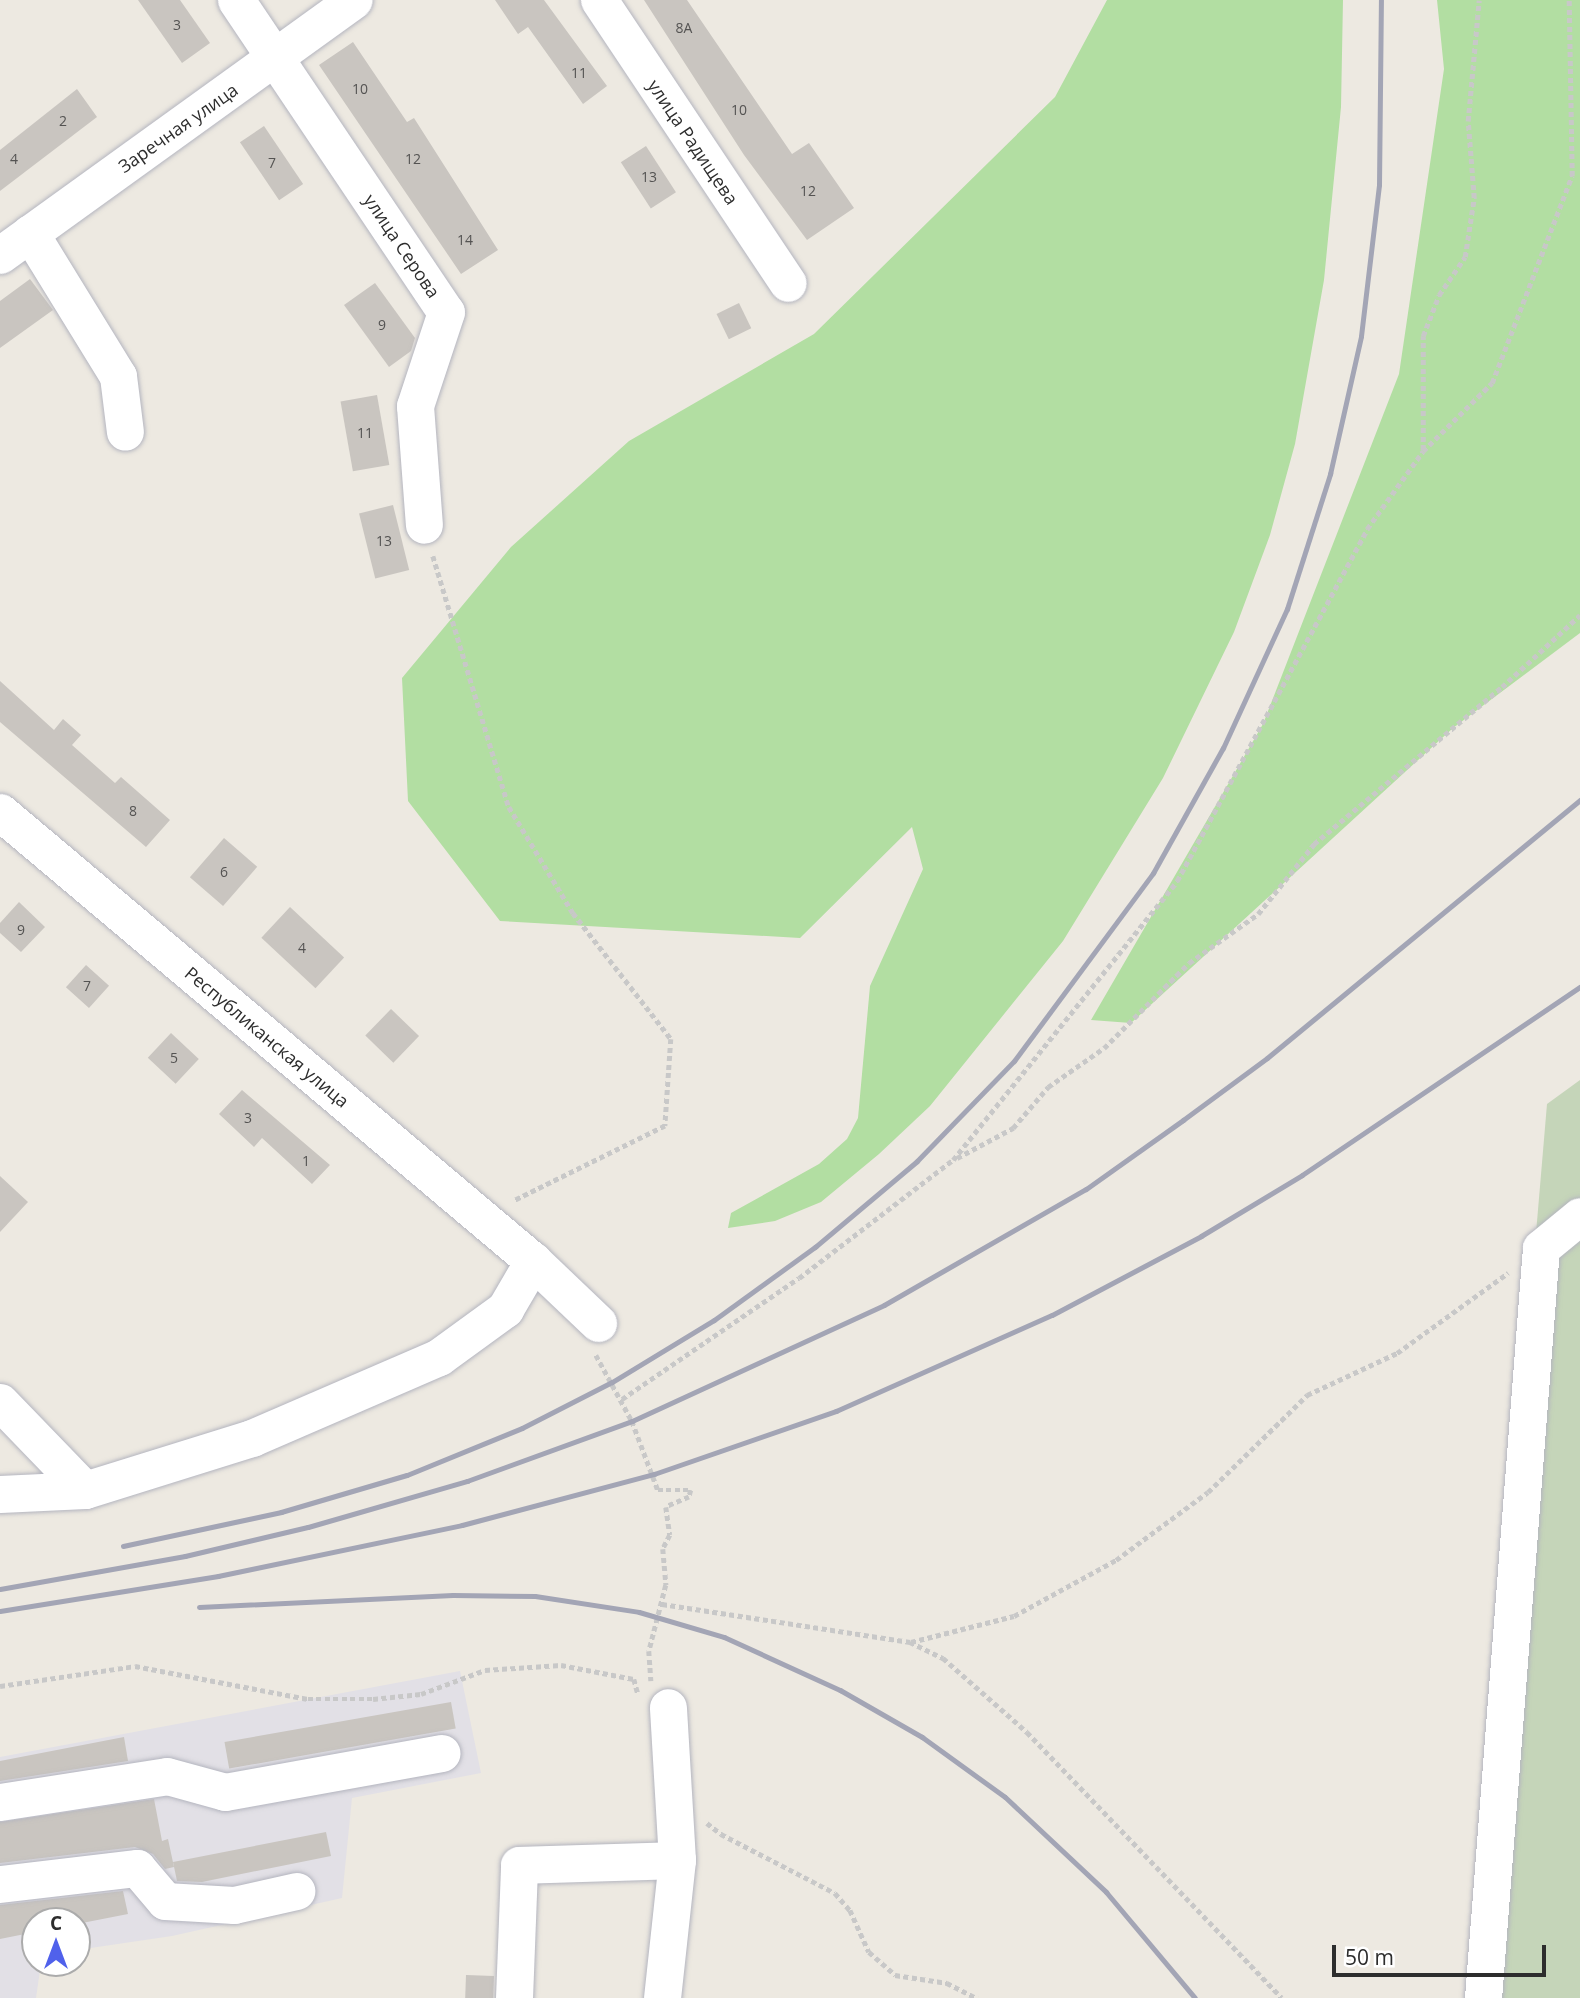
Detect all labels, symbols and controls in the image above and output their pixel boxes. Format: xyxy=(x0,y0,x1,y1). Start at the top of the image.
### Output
house number: 3 xyxy=(173,17,181,33)
house number: 8А xyxy=(676,20,692,36)
house number: 11 xyxy=(571,65,587,81)
street label: улица Радищева xyxy=(643,75,743,209)
street label: Заречная улица xyxy=(114,79,242,177)
house number: 10 xyxy=(352,81,368,97)
house number: 10 xyxy=(731,102,747,118)
house number: 2 xyxy=(59,113,67,129)
house number: 4 xyxy=(10,151,18,167)
house number: 12 xyxy=(405,151,421,167)
house number: 7 xyxy=(268,155,276,171)
house number: 13 xyxy=(641,169,657,185)
house number: 12 xyxy=(800,183,816,199)
street label: улица Серова xyxy=(359,190,445,302)
house number: 14 xyxy=(457,232,473,248)
house number: 9 xyxy=(378,317,386,333)
house number: 11 xyxy=(357,425,373,441)
house number: 13 xyxy=(376,533,392,549)
house number: 8 xyxy=(129,803,137,819)
house number: 6 xyxy=(220,864,228,880)
house number: 9 xyxy=(17,922,25,938)
house number: 4 xyxy=(298,940,306,956)
street label: Республиканская улица xyxy=(181,962,353,1112)
house number: 7 xyxy=(83,978,91,994)
house number: 5 xyxy=(170,1050,178,1066)
house number: 3 xyxy=(244,1110,252,1126)
house number: 1 xyxy=(302,1153,310,1169)
north arrow xyxy=(21,1907,91,1977)
text: С xyxy=(50,1910,62,1936)
scale bar xyxy=(1335,1932,1548,1976)
text: 50 m xyxy=(1345,1943,1394,1971)

